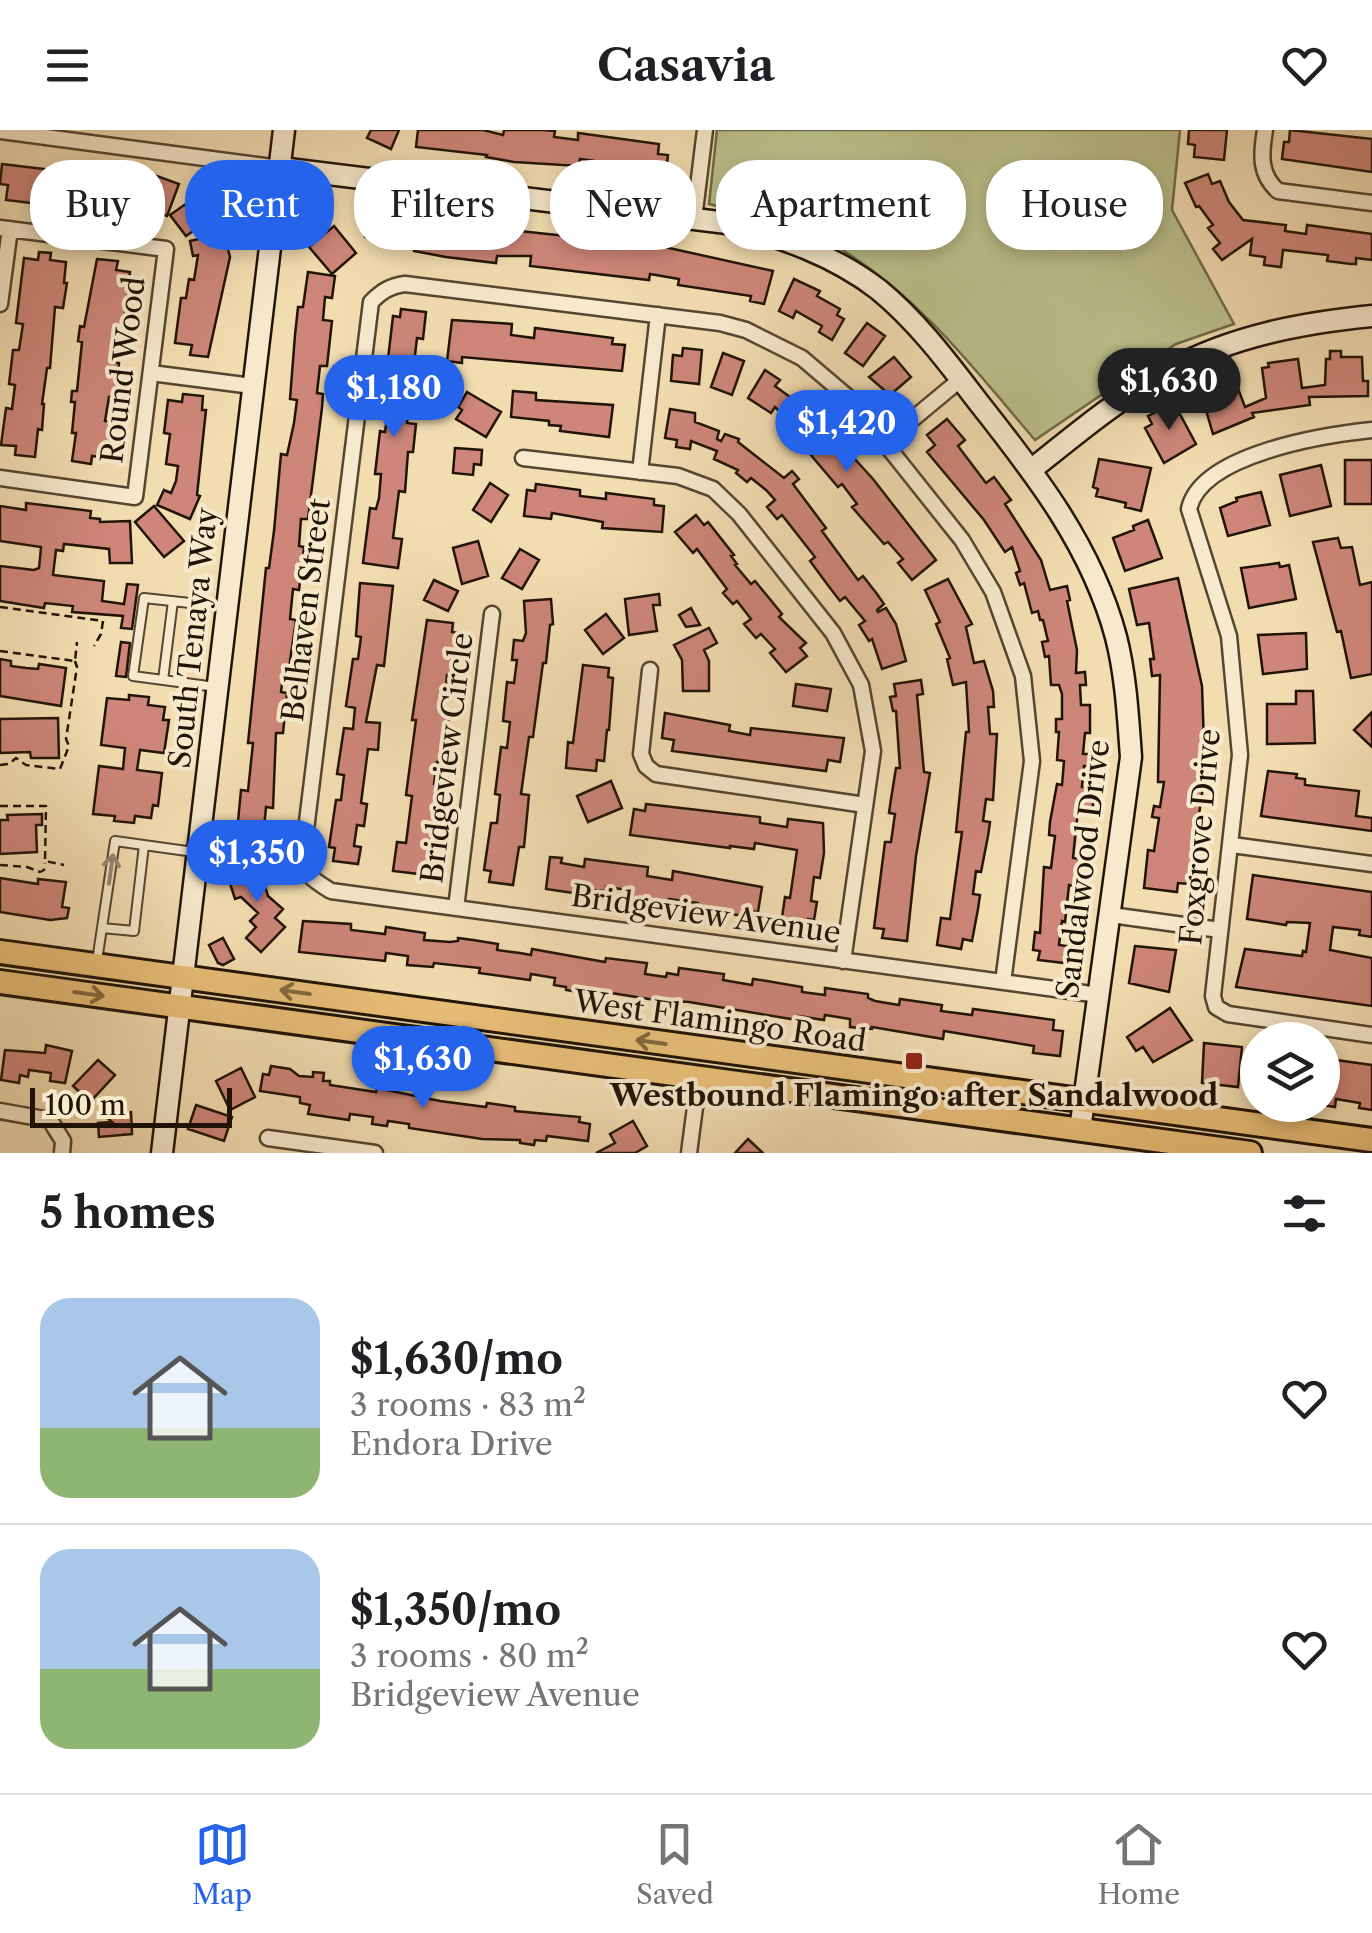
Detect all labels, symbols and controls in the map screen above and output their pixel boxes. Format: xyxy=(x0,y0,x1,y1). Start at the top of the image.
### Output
text: Casavia xyxy=(597,37,775,93)
icon: menu xyxy=(40,38,95,93)
icon: heart xyxy=(1277,38,1332,93)
chip: Buy xyxy=(30,160,165,250)
chip: Rent xyxy=(185,160,334,250)
chip: Filters xyxy=(354,160,530,250)
chip: New xyxy=(550,160,696,250)
chip: Apartment xyxy=(716,160,966,250)
chip: House xyxy=(986,160,1163,250)
street label: Round Wood xyxy=(93,275,153,465)
pin: $1,630 xyxy=(1088,348,1250,433)
pin: $1,180 xyxy=(313,355,475,440)
text: $1,630 xyxy=(1120,361,1218,400)
text: $1,180 xyxy=(346,368,442,407)
pin: $1,420 xyxy=(766,390,928,475)
text: $1,420 xyxy=(797,403,897,442)
street label: Belhaven Street xyxy=(274,496,338,724)
street label: South Tenaya Way xyxy=(161,506,225,770)
street label: Bridgeview Circle xyxy=(413,631,481,885)
street label: Foxgrove Drive xyxy=(1172,727,1228,947)
street label: Sandalwood Drive xyxy=(1049,738,1117,1000)
pin: $1,350 xyxy=(176,820,338,905)
text: $1,350 xyxy=(208,833,306,872)
one-way arrow xyxy=(103,853,121,885)
street label: Bridgeview Avenue xyxy=(569,877,843,951)
street label: West Flamingo Road xyxy=(570,982,869,1060)
one-way arrow xyxy=(279,983,311,1001)
one-way arrow xyxy=(73,985,105,1004)
map controls xyxy=(1240,1022,1340,1122)
button: layers xyxy=(1240,1022,1340,1122)
pin: $1,630 xyxy=(342,1026,504,1111)
one-way arrow xyxy=(636,1032,668,1050)
text: $1,630 xyxy=(374,1039,472,1078)
marker: Westbound Flamingo after Sandalwood xyxy=(903,1050,925,1072)
place label: Westbound Flamingo after Sandalwood xyxy=(609,1077,1218,1114)
scale bar xyxy=(30,1083,232,1128)
text: 100 m xyxy=(45,1088,126,1122)
icon: filters xyxy=(1277,1186,1332,1241)
text: 5 homes xyxy=(40,1187,216,1239)
text: $1,630/mo xyxy=(350,1333,563,1385)
icon: home xyxy=(120,1338,240,1458)
icon: heart xyxy=(1277,1371,1332,1426)
text: 3 rooms · 83 m² xyxy=(350,1385,586,1424)
text: Endora Drive xyxy=(350,1424,553,1463)
text: $1,350/mo xyxy=(350,1584,561,1636)
icon: home xyxy=(120,1589,240,1709)
icon: heart xyxy=(1277,1622,1332,1677)
text: 3 rooms · 80 m² xyxy=(350,1636,589,1675)
text: Bridgeview Avenue xyxy=(350,1675,640,1714)
tab: Map xyxy=(192,1817,252,1911)
tab: Saved xyxy=(636,1817,714,1911)
tab: Home xyxy=(1098,1817,1180,1911)

